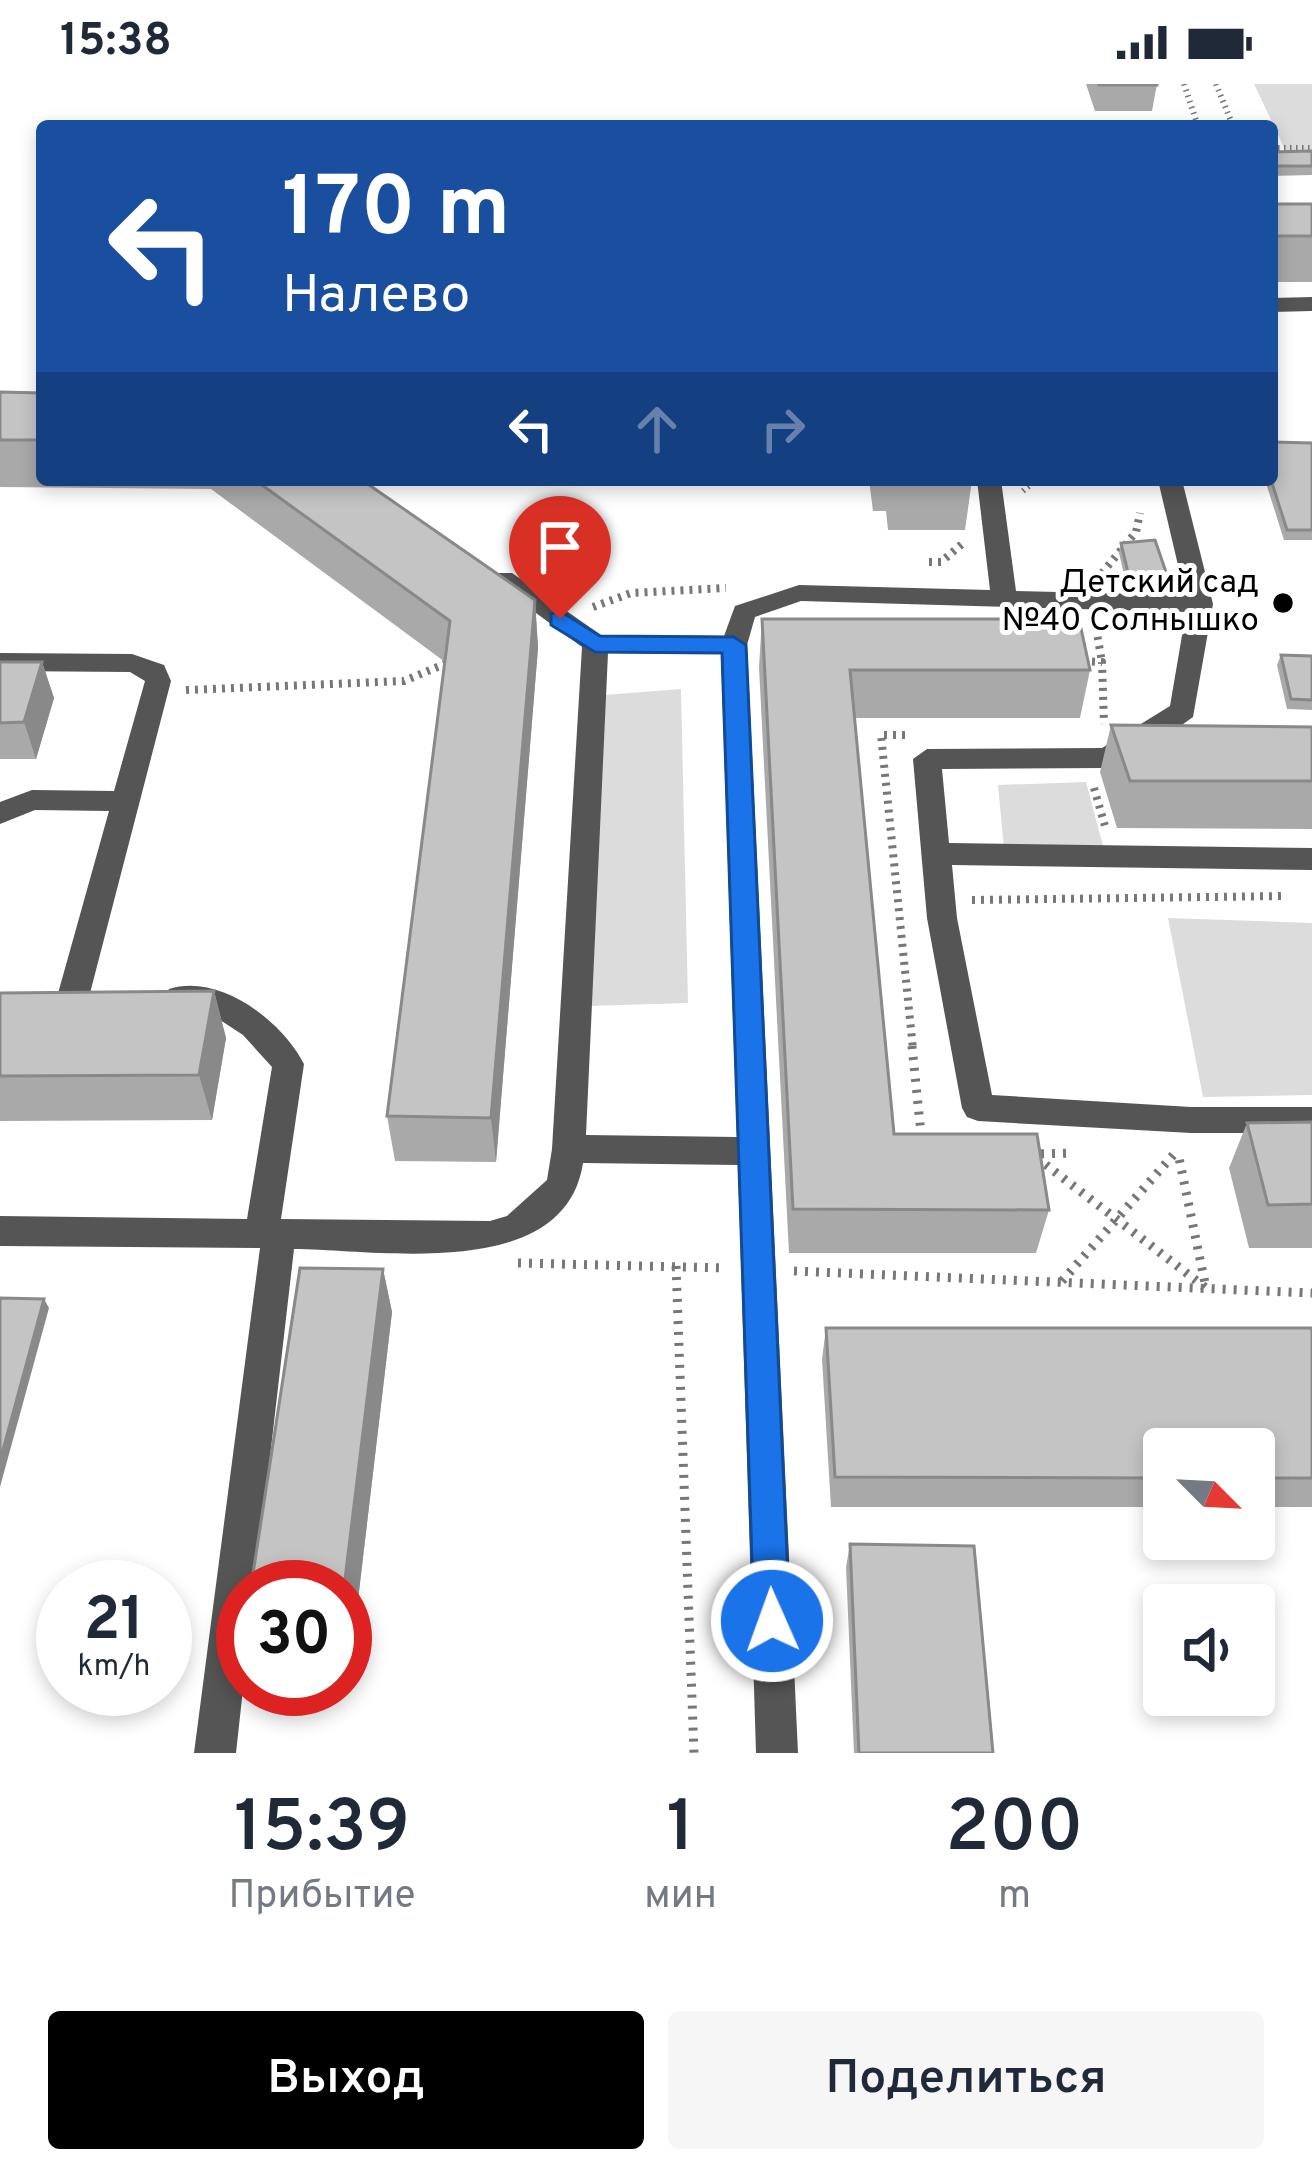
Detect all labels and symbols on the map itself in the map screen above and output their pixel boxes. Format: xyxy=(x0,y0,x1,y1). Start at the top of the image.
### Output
pin xyxy=(509,496,611,619)
place label: Детский сад №40 Солнышко xyxy=(1001,563,1259,643)
marker: Детский сад №40 Солнышко xyxy=(1270,590,1296,616)
north arrow xyxy=(1143,1428,1275,1560)
position arrow xyxy=(709,1558,835,1684)
speed limit sign: 30 xyxy=(216,1560,372,1716)

